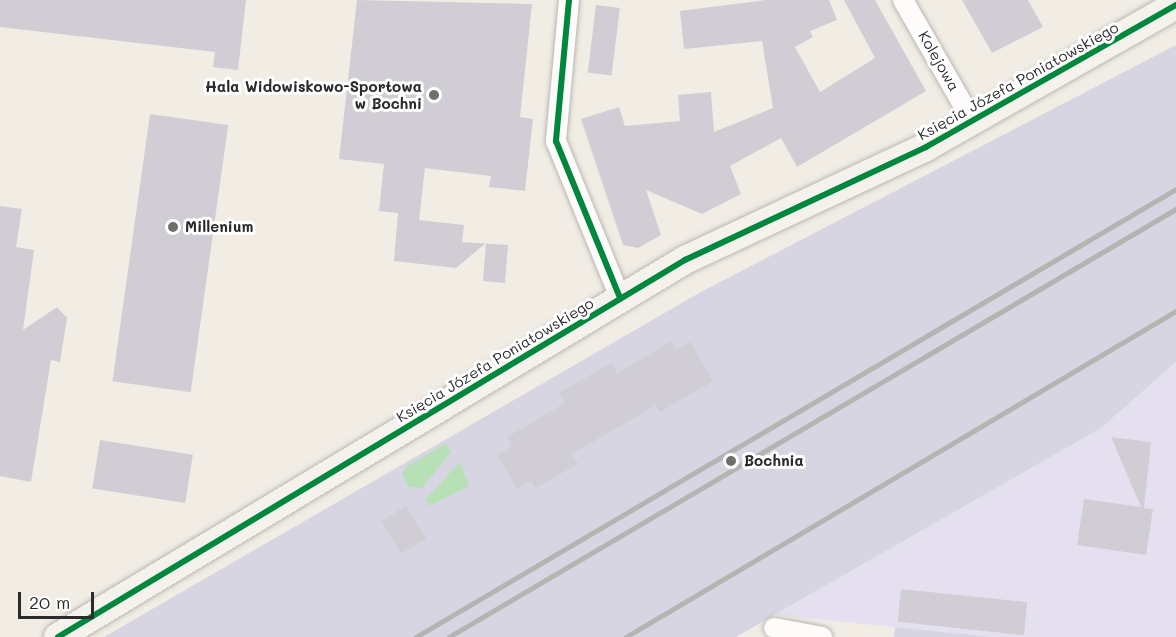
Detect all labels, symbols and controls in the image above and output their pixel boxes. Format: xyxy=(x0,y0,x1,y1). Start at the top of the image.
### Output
street label: Księcia Józefa Poniatowskiego xyxy=(914,18,1122,144)
street label: Kolejowa xyxy=(915,28,963,94)
place label: Hala Widowiskowo-Sportowa w Bochni xyxy=(205,77,422,112)
marker: Hala Widowiskowo-Sportowa w Bochni xyxy=(427,88,441,102)
place label: Millenium xyxy=(185,218,253,236)
marker: Millenium xyxy=(166,220,180,234)
street label: Księcia Józefa Poniatowskiego xyxy=(393,294,597,426)
marker: Bochnia xyxy=(722,452,740,470)
place label: Bochnia xyxy=(744,452,804,470)
scale bar xyxy=(21,580,98,618)
text: 20 m xyxy=(29,590,70,614)

